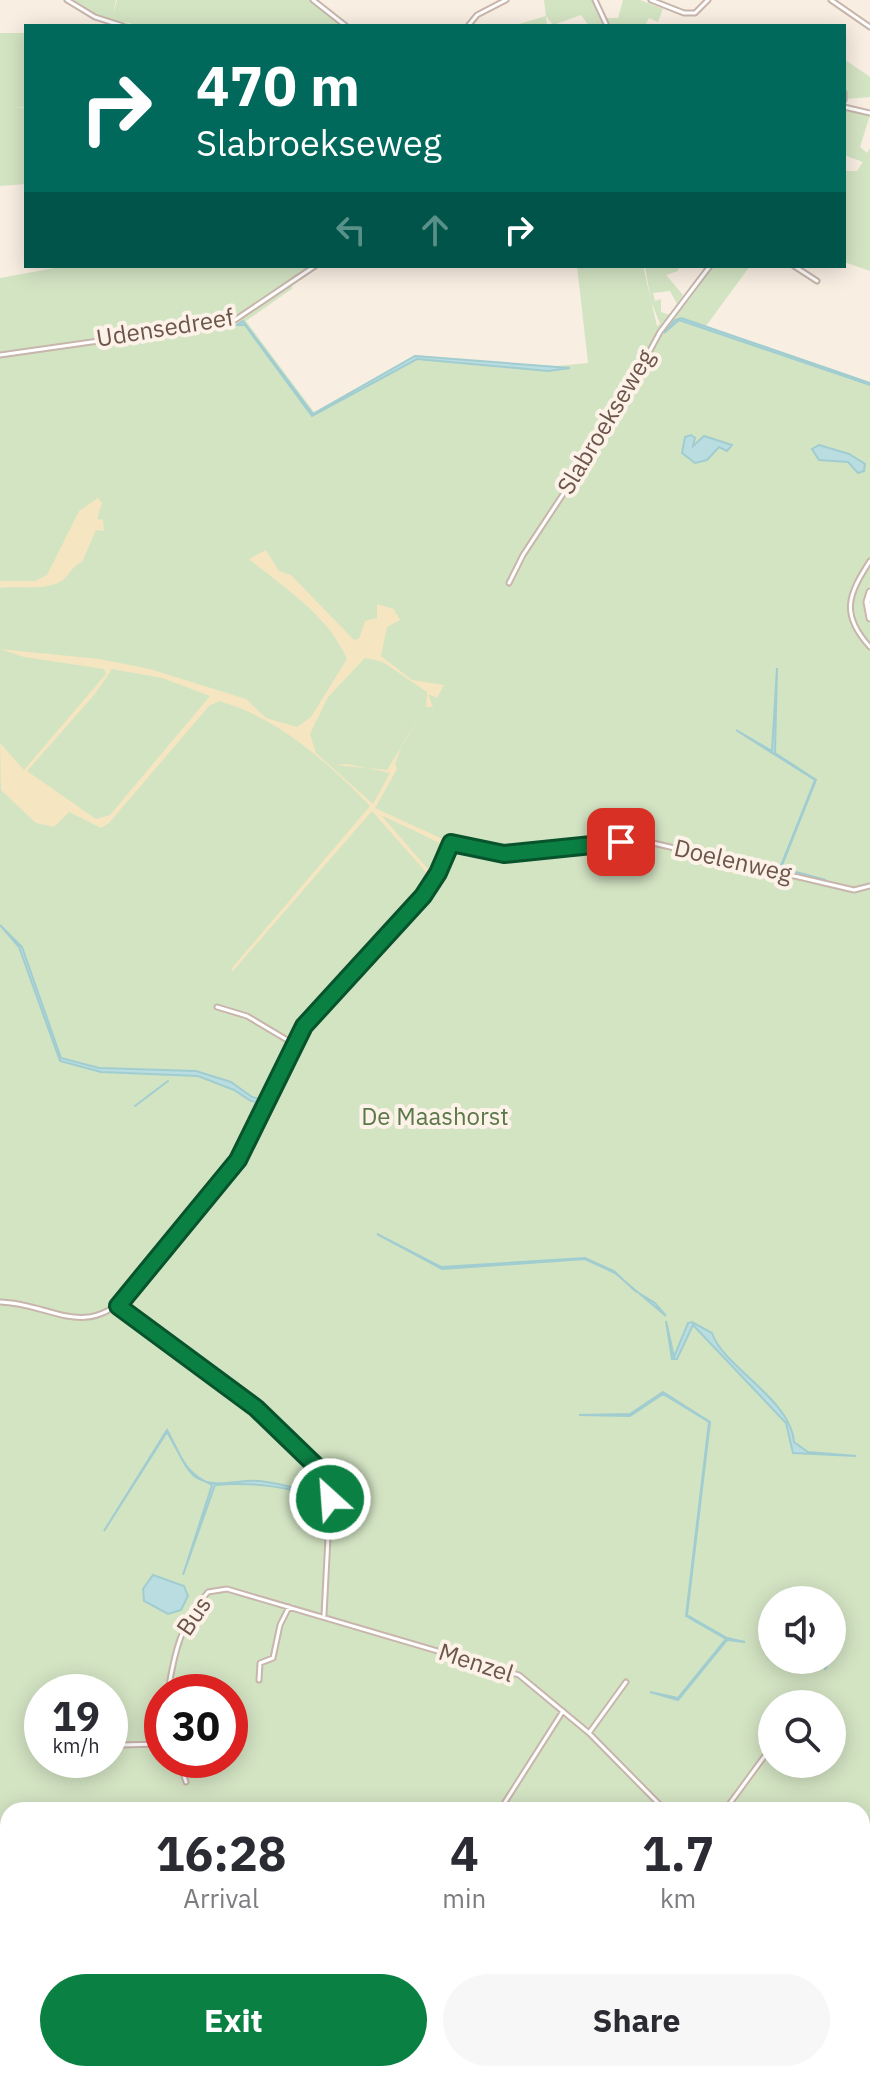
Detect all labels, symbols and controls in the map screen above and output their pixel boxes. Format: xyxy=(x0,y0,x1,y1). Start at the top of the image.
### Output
text: 470 m xyxy=(196,49,360,121)
icon: right xyxy=(64,56,168,160)
text: Slabroekseweg xyxy=(196,119,442,166)
icon: left xyxy=(329,208,373,252)
icon: ahead xyxy=(413,208,457,252)
icon: right xyxy=(497,208,541,252)
street label: Udensedreef xyxy=(94,300,236,354)
street label: Slabroekseweg xyxy=(549,343,661,500)
pin xyxy=(587,808,655,876)
icon: arrive xyxy=(599,820,643,864)
street label: Doelenweg xyxy=(671,831,796,889)
park label: De Maashorst xyxy=(361,1100,509,1132)
position arrow xyxy=(288,1457,372,1541)
map controls xyxy=(758,1586,846,1778)
button: sound xyxy=(758,1586,846,1674)
street label: Bus xyxy=(168,1589,218,1641)
street label: Menzel xyxy=(435,1635,518,1689)
speed limit sign: 30 xyxy=(144,1674,248,1778)
text: 19 xyxy=(52,1690,100,1742)
button: search xyxy=(758,1690,846,1778)
text: km/h xyxy=(52,1732,100,1759)
text: 16:28 xyxy=(156,1822,287,1884)
text: 4 xyxy=(450,1822,479,1884)
text: 1.7 xyxy=(642,1822,714,1884)
text: Arrival xyxy=(183,1881,259,1915)
text: min xyxy=(442,1881,486,1915)
text: km xyxy=(660,1881,696,1915)
button: Exit xyxy=(40,1974,427,2066)
button: Share xyxy=(443,1974,830,2066)

